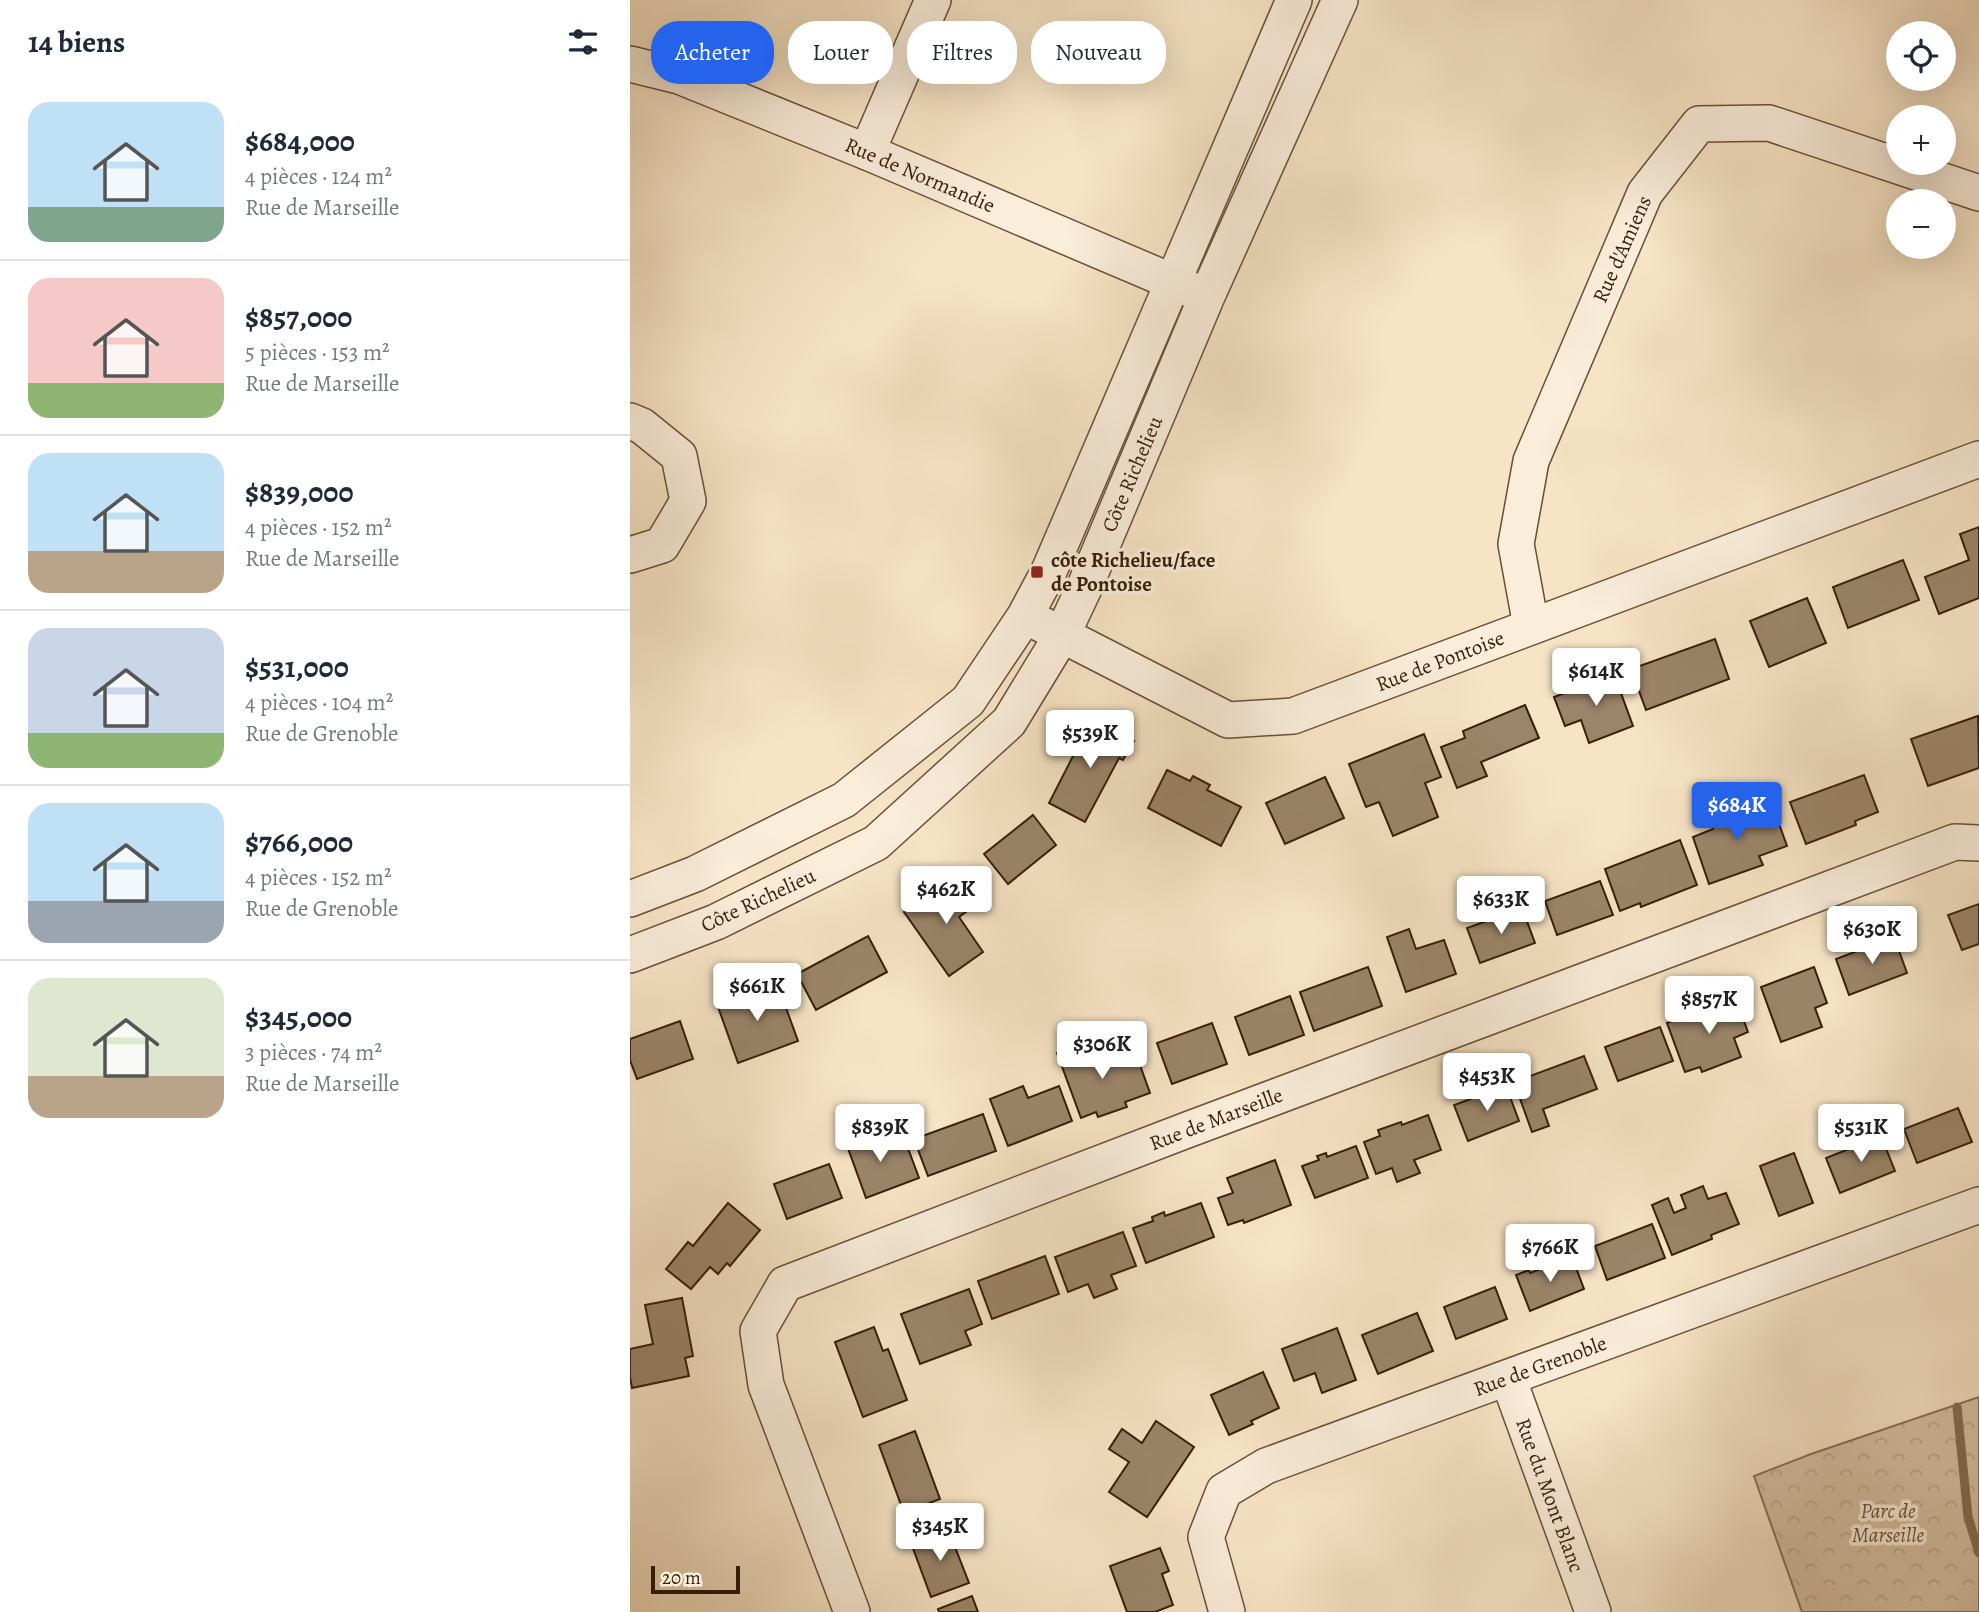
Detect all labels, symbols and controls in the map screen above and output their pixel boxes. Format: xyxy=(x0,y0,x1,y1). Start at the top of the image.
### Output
chip: Acheter xyxy=(651,21,774,84)
chip: Louer xyxy=(788,21,893,84)
chip: Filtres xyxy=(907,21,1017,84)
chip: Nouveau xyxy=(1031,21,1166,84)
map controls xyxy=(1886,21,1956,259)
button: locate xyxy=(1886,21,1956,91)
text: 14 biens xyxy=(28,22,125,62)
icon: filters xyxy=(564,23,602,61)
button: + xyxy=(1886,105,1956,175)
text: $684,000 xyxy=(245,121,355,161)
icon: home xyxy=(84,130,168,214)
street label: Rue de Normandie xyxy=(841,131,999,219)
text: 4 pièces · 124 m² xyxy=(245,161,392,192)
button: − xyxy=(1886,189,1956,259)
street label: Rue d'Amiens xyxy=(1586,191,1658,307)
text: Rue de Marseille xyxy=(245,192,399,223)
text: $857,000 xyxy=(245,297,352,337)
icon: home xyxy=(84,306,168,390)
text: 5 pièces · 153 m² xyxy=(245,337,390,368)
text: Rue de Marseille xyxy=(245,368,399,399)
street label: Côte Richelieu xyxy=(1095,411,1169,536)
text: $839,000 xyxy=(245,472,354,512)
icon: home xyxy=(84,481,168,565)
text: 4 pièces · 152 m² xyxy=(245,512,391,543)
text: Rue de Marseille xyxy=(245,543,399,574)
place label: côte Richelieu/face de Pontoise xyxy=(1051,546,1216,598)
marker: côte Richelieu/face de Pontoise xyxy=(1029,564,1045,580)
street label: Rue de Pontoise xyxy=(1372,624,1508,698)
text: $531,000 xyxy=(245,647,349,687)
pin: $614K xyxy=(1547,648,1645,708)
text: $614K xyxy=(1568,655,1624,686)
icon: home xyxy=(84,656,168,740)
text: 4 pièces · 104 m² xyxy=(245,687,393,718)
pin: $539K xyxy=(1041,710,1139,770)
text: $539K xyxy=(1062,717,1118,748)
text: Rue de Grenoble xyxy=(245,718,398,749)
pin: $684K xyxy=(1688,782,1786,842)
text: $684K xyxy=(1708,789,1766,820)
text: $766,000 xyxy=(245,822,353,862)
icon: home xyxy=(84,831,168,915)
street label: Côte Richelieu xyxy=(696,861,820,939)
text: 4 pièces · 152 m² xyxy=(245,862,391,893)
pin: $462K xyxy=(897,866,995,926)
text: $462K xyxy=(917,873,975,904)
pin: $633K xyxy=(1452,876,1550,936)
text: $633K xyxy=(1473,883,1529,914)
text: Rue de Grenoble xyxy=(245,893,398,924)
pin: $630K xyxy=(1823,906,1921,966)
text: $630K xyxy=(1843,913,1901,944)
pin: $661K xyxy=(708,964,806,1023)
text: $661K xyxy=(729,970,785,1001)
pin: $857K xyxy=(1660,976,1758,1036)
text: $857K xyxy=(1681,983,1737,1014)
text: $345,000 xyxy=(245,997,352,1037)
icon: home xyxy=(84,1006,168,1090)
pin: $306K xyxy=(1053,1021,1151,1081)
text: $306K xyxy=(1073,1028,1131,1059)
text: 3 pièces · 74 m² xyxy=(245,1037,382,1068)
pin: $453K xyxy=(1438,1054,1536,1113)
text: $453K xyxy=(1459,1060,1515,1091)
text: Rue de Marseille xyxy=(245,1068,399,1099)
street label: Rue de Marseille xyxy=(1145,1081,1287,1157)
pin: $839K xyxy=(831,1104,929,1164)
pin: $531K xyxy=(1812,1104,1910,1164)
text: $839K xyxy=(851,1111,909,1142)
text: $531K xyxy=(1834,1111,1888,1142)
pin: $766K xyxy=(1501,1224,1599,1284)
text: $766K xyxy=(1521,1231,1579,1262)
street label: Rue de Grenoble xyxy=(1469,1329,1611,1403)
street label: Rue du Mont Blanc xyxy=(1509,1414,1591,1576)
park label: Parc de Marseille xyxy=(1852,1497,1924,1549)
pin: $345K xyxy=(891,1504,989,1563)
text: $345K xyxy=(912,1510,968,1541)
scale bar xyxy=(651,1563,740,1595)
text: 20 m xyxy=(662,1565,701,1591)

